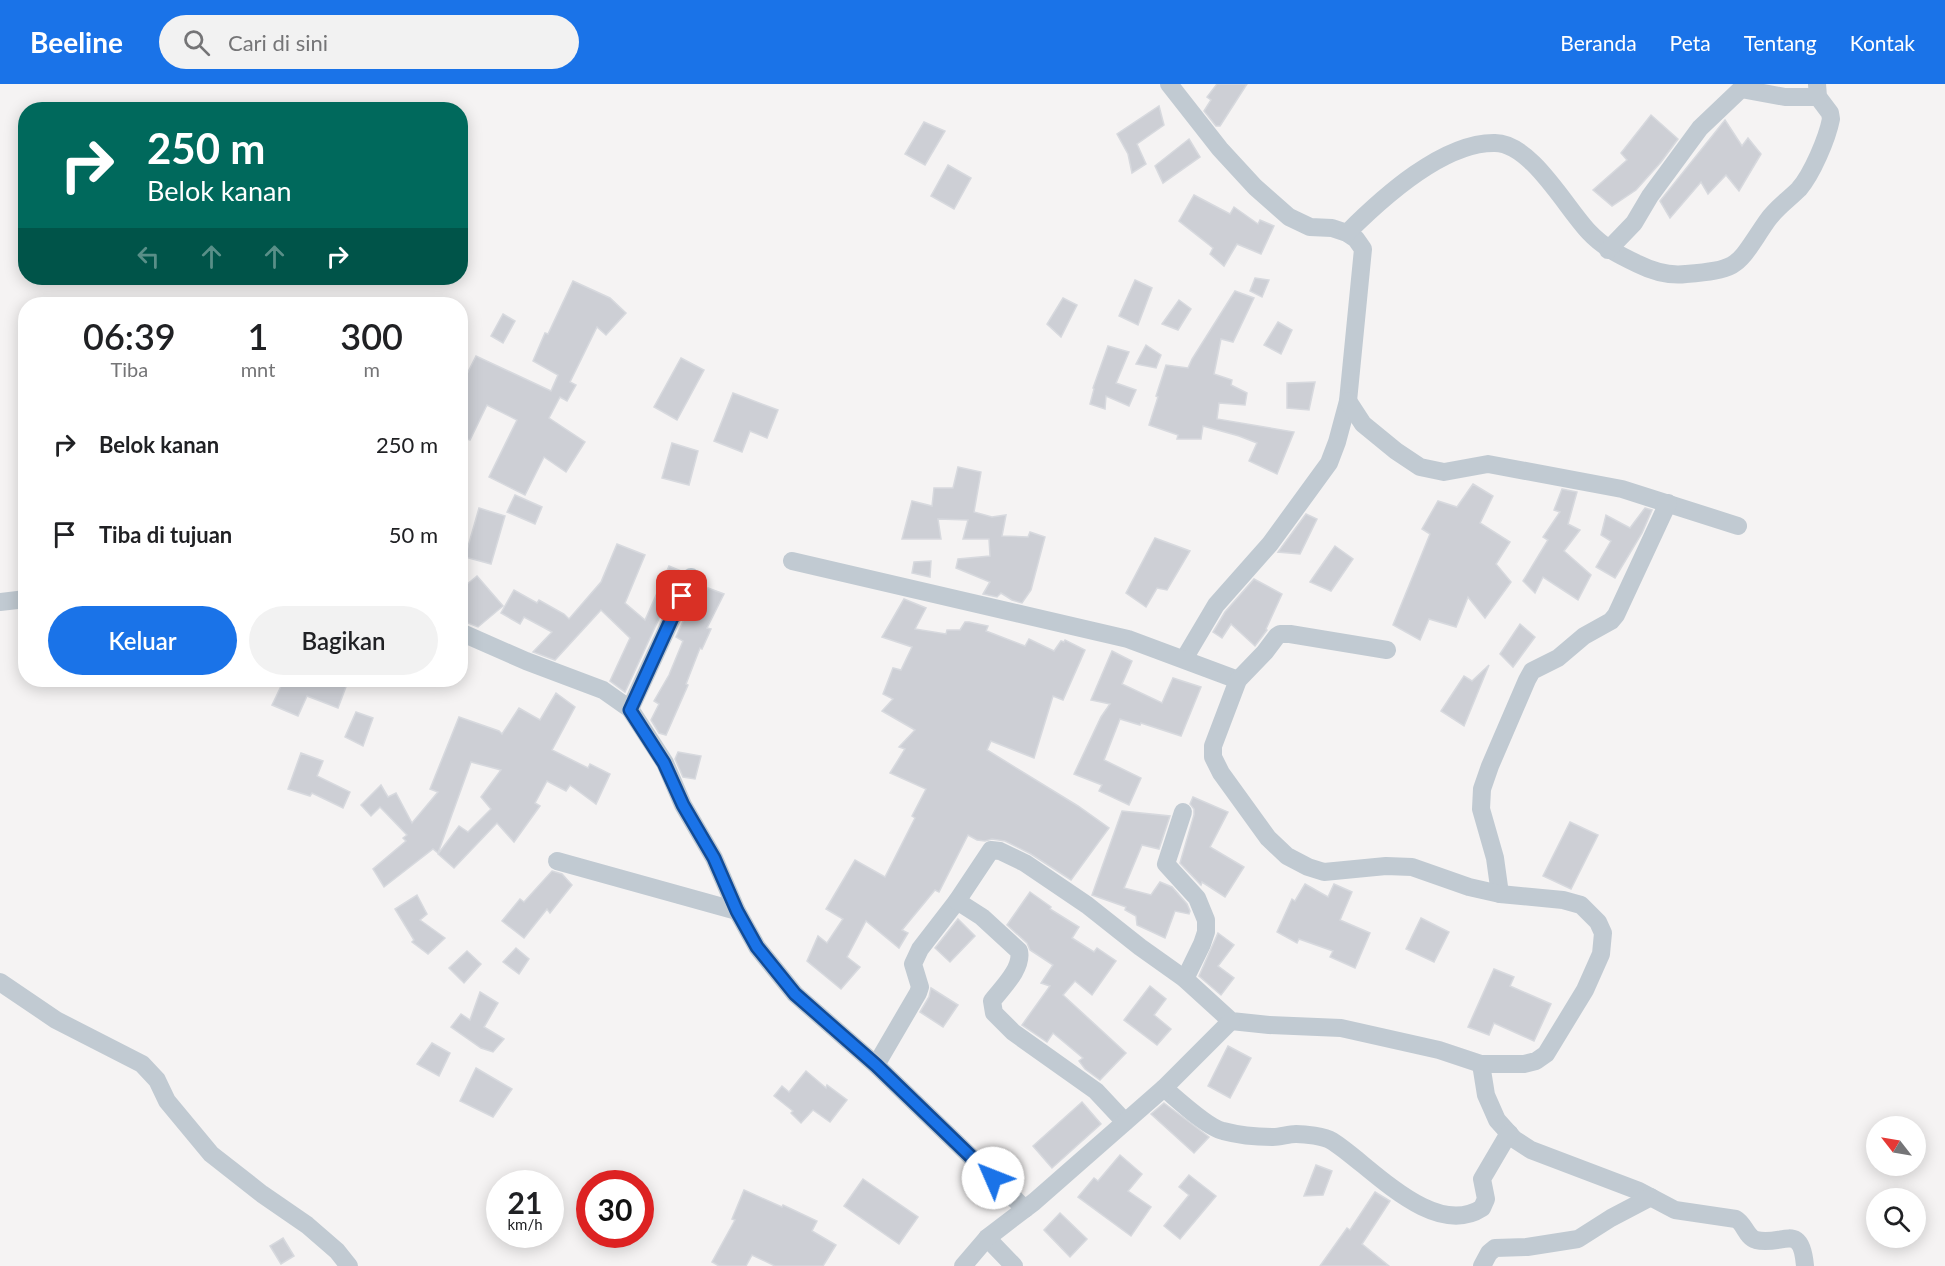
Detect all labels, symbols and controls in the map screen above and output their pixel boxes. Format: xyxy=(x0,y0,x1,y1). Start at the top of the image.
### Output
search box xyxy=(159,15,579,69)
text: Beeline xyxy=(30,25,123,59)
icon: search xyxy=(180,26,213,59)
text: Cari di sini xyxy=(228,29,328,56)
text: Beranda xyxy=(1560,30,1637,55)
text: Peta xyxy=(1670,30,1711,55)
text: Tentang xyxy=(1744,30,1817,55)
text: Kontak xyxy=(1850,30,1915,55)
text: 250 m xyxy=(147,123,265,173)
icon: right xyxy=(48,126,126,204)
text: Belok kanan xyxy=(147,174,292,207)
icon: left xyxy=(132,240,165,273)
icon: ahead xyxy=(195,240,228,273)
icon: ahead xyxy=(258,240,291,273)
icon: right xyxy=(321,240,354,273)
text: 06:39 xyxy=(83,314,176,358)
text: 1 xyxy=(248,314,268,358)
text: 300 xyxy=(340,314,403,358)
text: Tiba xyxy=(110,357,148,381)
text: mnt xyxy=(241,357,275,381)
text: m xyxy=(363,357,380,381)
icon: right xyxy=(48,428,81,461)
text: Belok kanan xyxy=(99,431,219,458)
text: 250 m xyxy=(376,431,438,458)
icon: arrive xyxy=(48,518,81,551)
text: Tiba di tujuan xyxy=(99,521,232,548)
text: 50 m xyxy=(389,521,438,548)
pin xyxy=(656,570,707,621)
icon: arrive xyxy=(665,579,698,612)
button: Keluar xyxy=(48,606,237,675)
button: Bagikan xyxy=(249,606,438,675)
north arrow xyxy=(1866,1116,1926,1176)
map controls xyxy=(1866,1116,1926,1248)
position arrow xyxy=(961,1146,1025,1210)
speed limit sign: 30 xyxy=(576,1170,654,1248)
text: 21 xyxy=(508,1184,542,1220)
button: search xyxy=(1866,1188,1926,1248)
text: km/h xyxy=(507,1215,543,1233)

